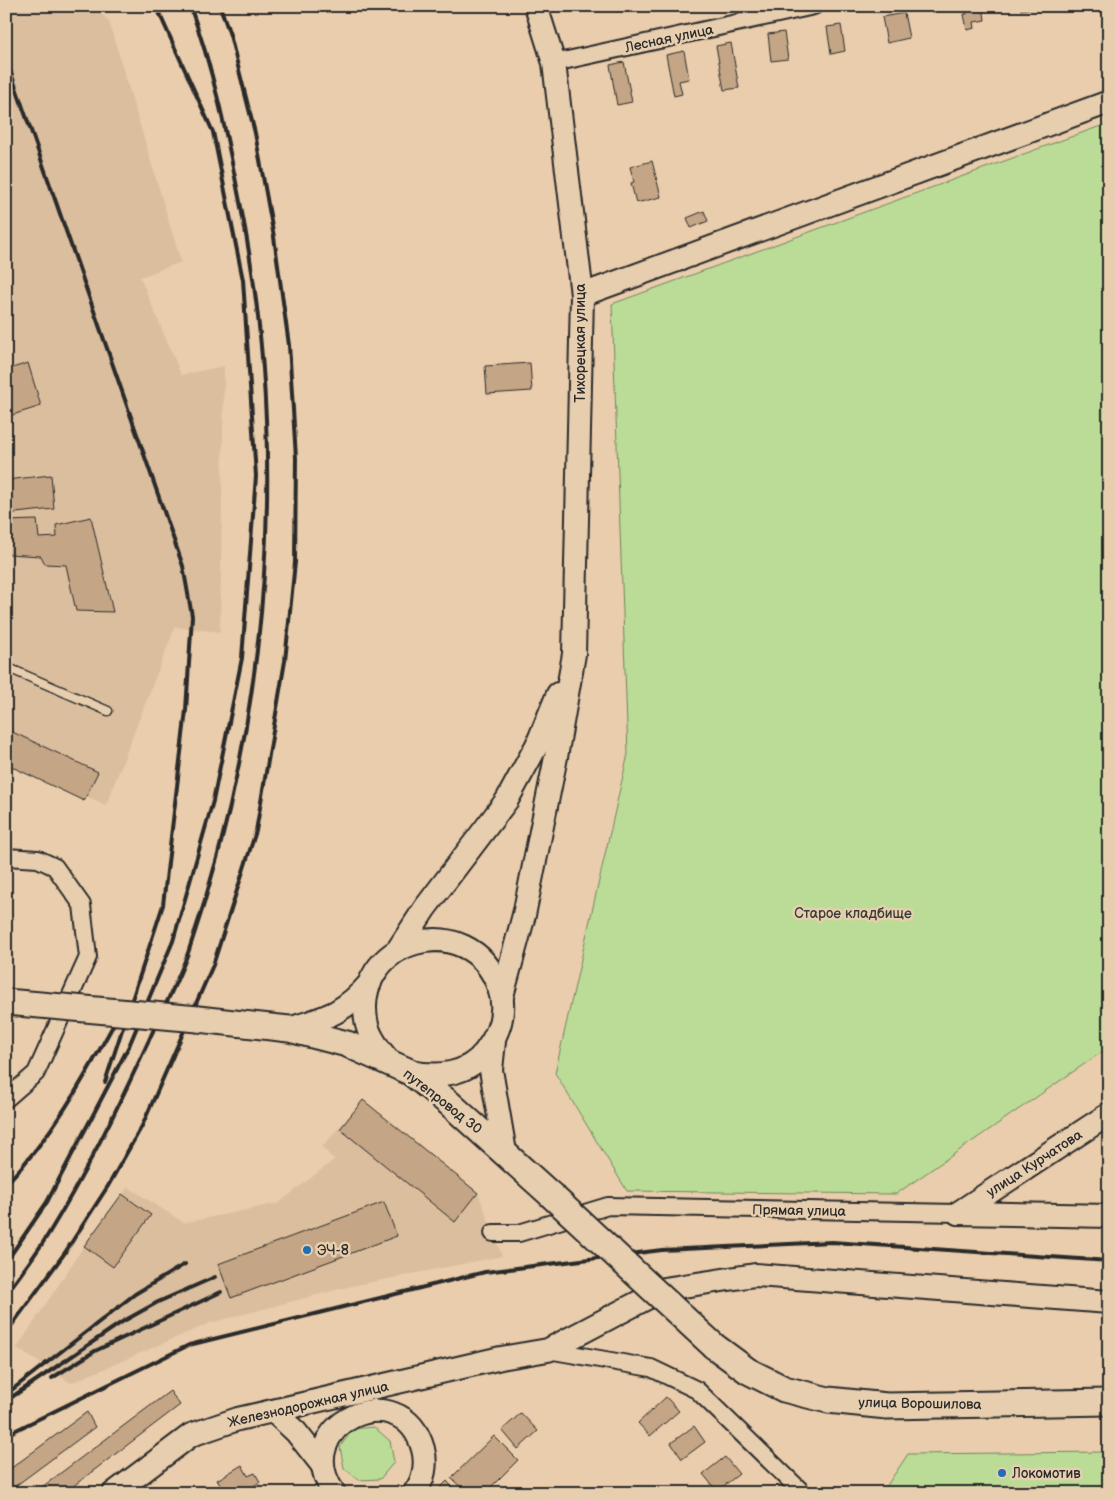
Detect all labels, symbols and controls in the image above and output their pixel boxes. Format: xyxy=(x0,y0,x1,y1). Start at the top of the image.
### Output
street label: Лесная улица xyxy=(622,21,716,56)
street label: Тихорецкая улица xyxy=(572,283,589,403)
park label: Старое кладбище xyxy=(794,905,912,922)
street label: путепровод 30 xyxy=(400,1065,486,1138)
street label: улица Курчатова xyxy=(983,1126,1086,1201)
street label: Прямая улица xyxy=(752,1201,847,1220)
place label: ЭЧ-8 xyxy=(317,1242,349,1259)
marker: ЭЧ-8 xyxy=(301,1244,313,1256)
street label: Железнодорожная улица xyxy=(226,1378,391,1431)
street label: улица Ворошилова xyxy=(858,1394,983,1413)
place label: Локомотив xyxy=(1011,1465,1081,1482)
marker: Локомотив xyxy=(996,1467,1008,1479)

